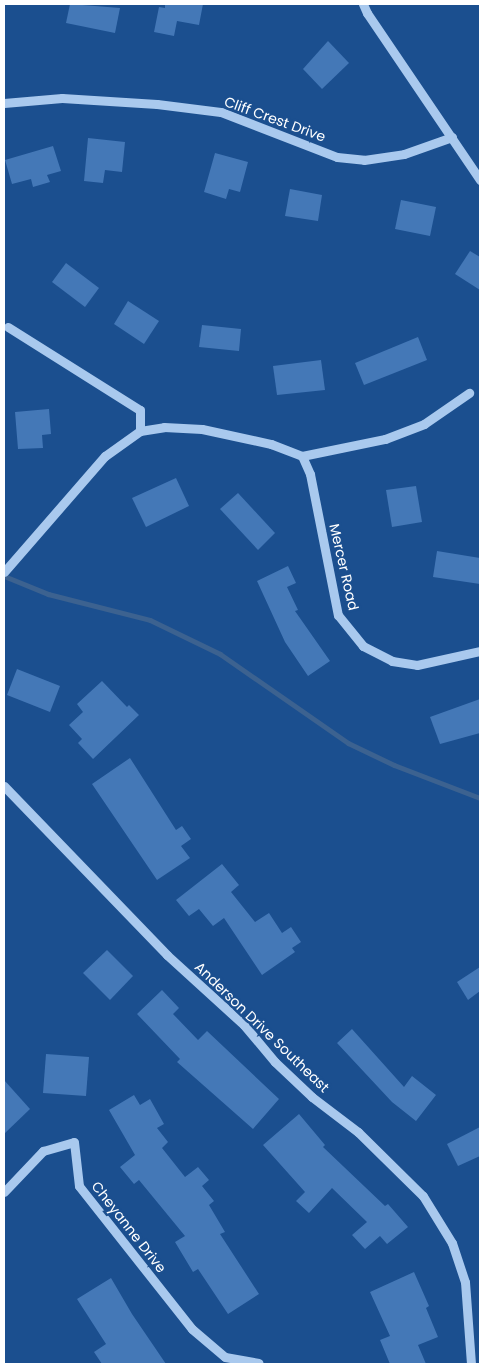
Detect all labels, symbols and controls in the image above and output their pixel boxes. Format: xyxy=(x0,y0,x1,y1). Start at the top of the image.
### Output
street label: Cliff Crest Drive xyxy=(222,93,328,145)
street label: Mercer Road xyxy=(326,522,362,612)
street label: Anderson Drive Southeast xyxy=(191,958,333,1096)
street label: Cheyanne Drive xyxy=(88,1178,170,1276)

